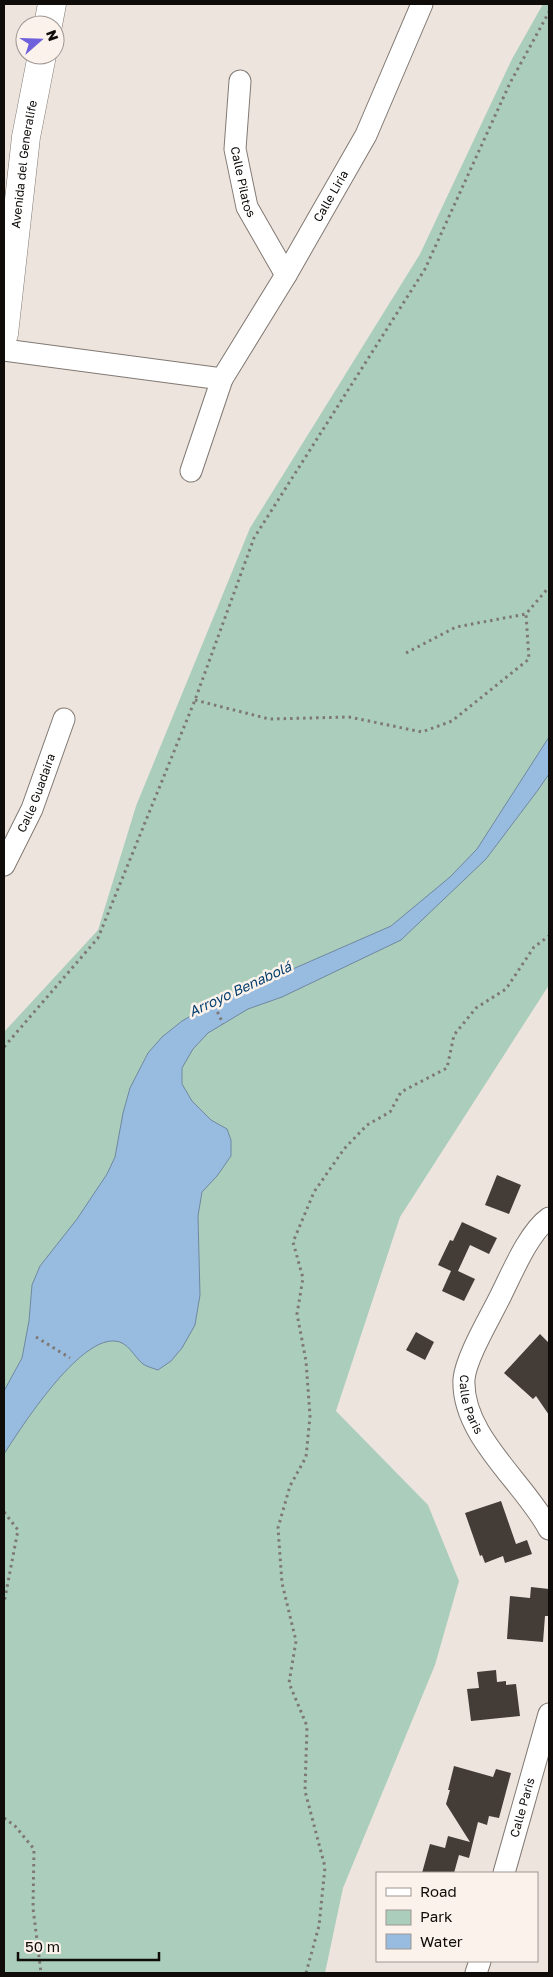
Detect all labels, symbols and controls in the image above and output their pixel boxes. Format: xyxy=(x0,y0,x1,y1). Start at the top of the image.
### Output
north arrow xyxy=(15,15,65,65)
text: N xyxy=(43,27,62,43)
street label: Avenida del Generalife xyxy=(8,99,40,229)
street label: Calle Pilatos xyxy=(228,145,259,220)
street label: Calle Liria xyxy=(310,167,351,224)
street label: Calle Guadaira xyxy=(13,751,58,835)
water label: Arroyo Benabolá xyxy=(186,956,296,1020)
street label: Calle Paris xyxy=(457,1374,486,1436)
street label: Calle Paris xyxy=(506,1776,538,1839)
legend xyxy=(376,1872,538,1962)
text: Road xyxy=(420,1882,457,1900)
text: Park xyxy=(420,1907,453,1925)
scale bar xyxy=(18,1930,159,1962)
text: Water xyxy=(420,1932,463,1950)
text: 50 m xyxy=(25,1937,60,1955)

